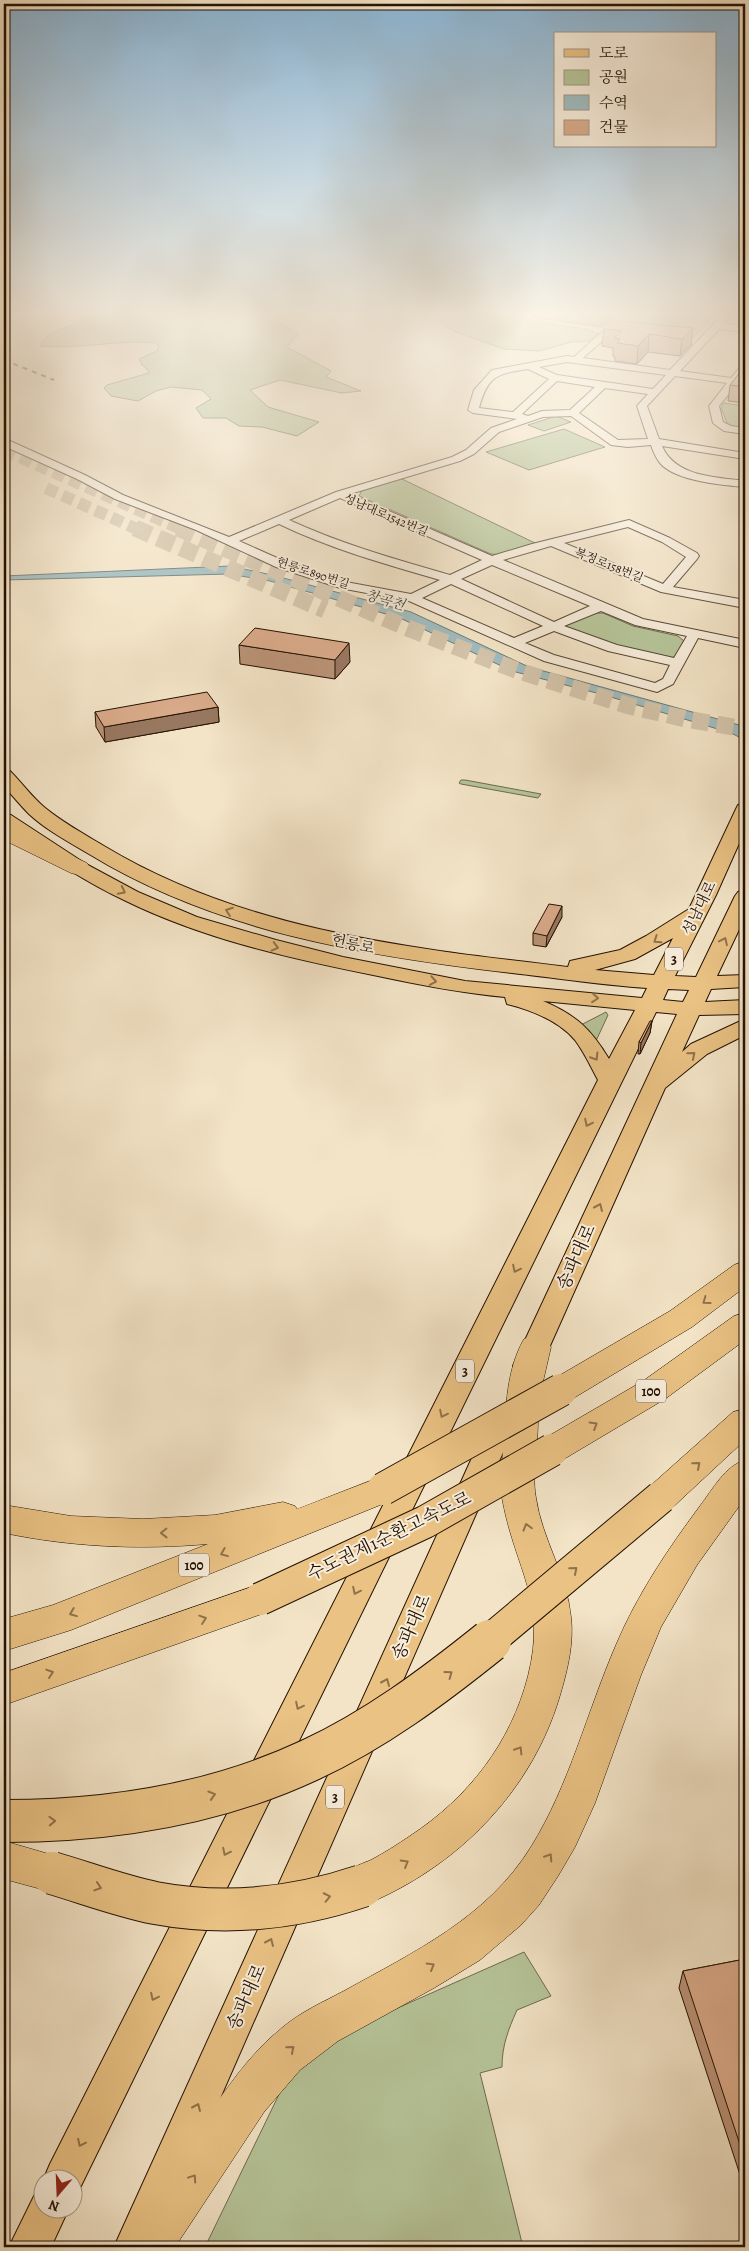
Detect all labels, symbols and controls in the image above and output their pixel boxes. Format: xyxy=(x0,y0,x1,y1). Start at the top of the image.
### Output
legend xyxy=(554,32,716,148)
text: 도로 xyxy=(599,43,628,63)
text: 공원 xyxy=(599,67,628,87)
text: 수역 xyxy=(599,93,628,113)
text: 건물 xyxy=(599,117,628,137)
street label: 성남대로1542번길 xyxy=(341,490,431,540)
street label: 복정로158번길 xyxy=(572,544,646,586)
street label: 헌릉로890번길 xyxy=(275,554,351,592)
water label: 창곡천 xyxy=(363,585,409,615)
street label: 성남대로 xyxy=(677,877,721,938)
one-way arrow xyxy=(117,885,126,895)
one-way arrow xyxy=(225,907,234,917)
street label: 헌릉로 xyxy=(330,930,377,958)
one-way arrow xyxy=(653,933,662,943)
one-way arrow xyxy=(718,937,728,946)
one-way arrow xyxy=(270,941,278,951)
road number: 3 xyxy=(665,948,683,971)
one-way arrow xyxy=(429,975,438,985)
one-way arrow xyxy=(591,992,599,1003)
one-way arrow xyxy=(589,1051,599,1060)
one-way arrow xyxy=(686,1052,695,1061)
one-way arrow xyxy=(584,1118,594,1127)
one-way arrow xyxy=(593,1203,603,1212)
street label: 송파대로 xyxy=(551,1220,601,1294)
one-way arrow xyxy=(512,1264,522,1273)
one-way arrow xyxy=(702,1295,712,1304)
road number: 3 xyxy=(456,1360,474,1382)
road number: 100 xyxy=(636,1380,666,1402)
one-way arrow xyxy=(439,1409,450,1418)
one-way arrow xyxy=(588,1422,597,1432)
one-way arrow xyxy=(692,1461,701,1470)
street label: 수도권제1순환고속도로 xyxy=(303,1486,475,1586)
one-way arrow xyxy=(522,1524,532,1532)
one-way arrow xyxy=(160,1528,168,1538)
one-way arrow xyxy=(220,1547,229,1557)
road number: 100 xyxy=(179,1554,209,1576)
one-way arrow xyxy=(569,1567,578,1576)
one-way arrow xyxy=(352,1586,362,1595)
street label: 송파대로 xyxy=(386,1590,436,1664)
one-way arrow xyxy=(69,1607,78,1617)
one-way arrow xyxy=(199,1615,207,1625)
one-way arrow xyxy=(45,1668,54,1678)
one-way arrow xyxy=(443,1671,452,1679)
one-way arrow xyxy=(380,1678,391,1687)
one-way arrow xyxy=(294,1701,305,1710)
one-way arrow xyxy=(513,1746,523,1755)
road number: 3 xyxy=(326,1785,344,1808)
one-way arrow xyxy=(208,1791,216,1801)
one-way arrow xyxy=(49,1815,57,1826)
one-way arrow xyxy=(222,1846,232,1855)
one-way arrow xyxy=(542,1853,552,1862)
one-way arrow xyxy=(399,1859,408,1869)
one-way arrow xyxy=(93,1881,102,1891)
one-way arrow xyxy=(322,1892,331,1903)
one-way arrow xyxy=(264,1938,275,1947)
street label: 송파대로 xyxy=(221,1960,271,2034)
one-way arrow xyxy=(425,1962,434,1972)
one-way arrow xyxy=(150,1992,160,2001)
one-way arrow xyxy=(285,2046,294,2054)
one-way arrow xyxy=(190,2103,201,2112)
one-way arrow xyxy=(78,2137,88,2146)
north arrow xyxy=(32,2168,82,2218)
one-way arrow xyxy=(187,2174,197,2183)
text: N xyxy=(46,2195,62,2216)

